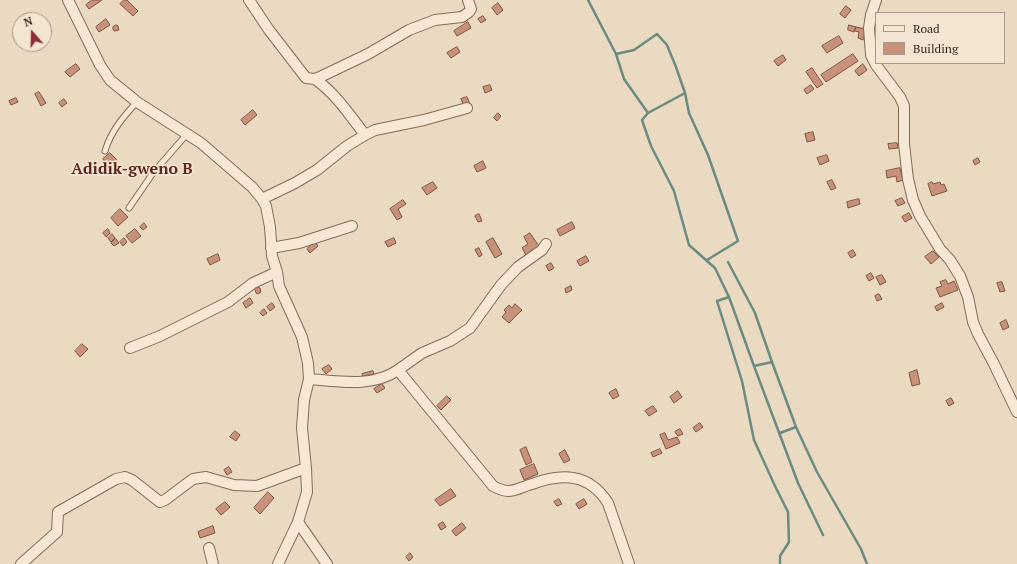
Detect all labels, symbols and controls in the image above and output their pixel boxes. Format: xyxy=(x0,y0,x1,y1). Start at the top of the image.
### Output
north arrow xyxy=(12,12,52,52)
legend xyxy=(875,12,1005,64)
text: N xyxy=(22,14,35,30)
text: Road xyxy=(913,21,940,36)
text: Building xyxy=(913,41,958,56)
district label: Adidik-gweno B xyxy=(71,159,193,179)

